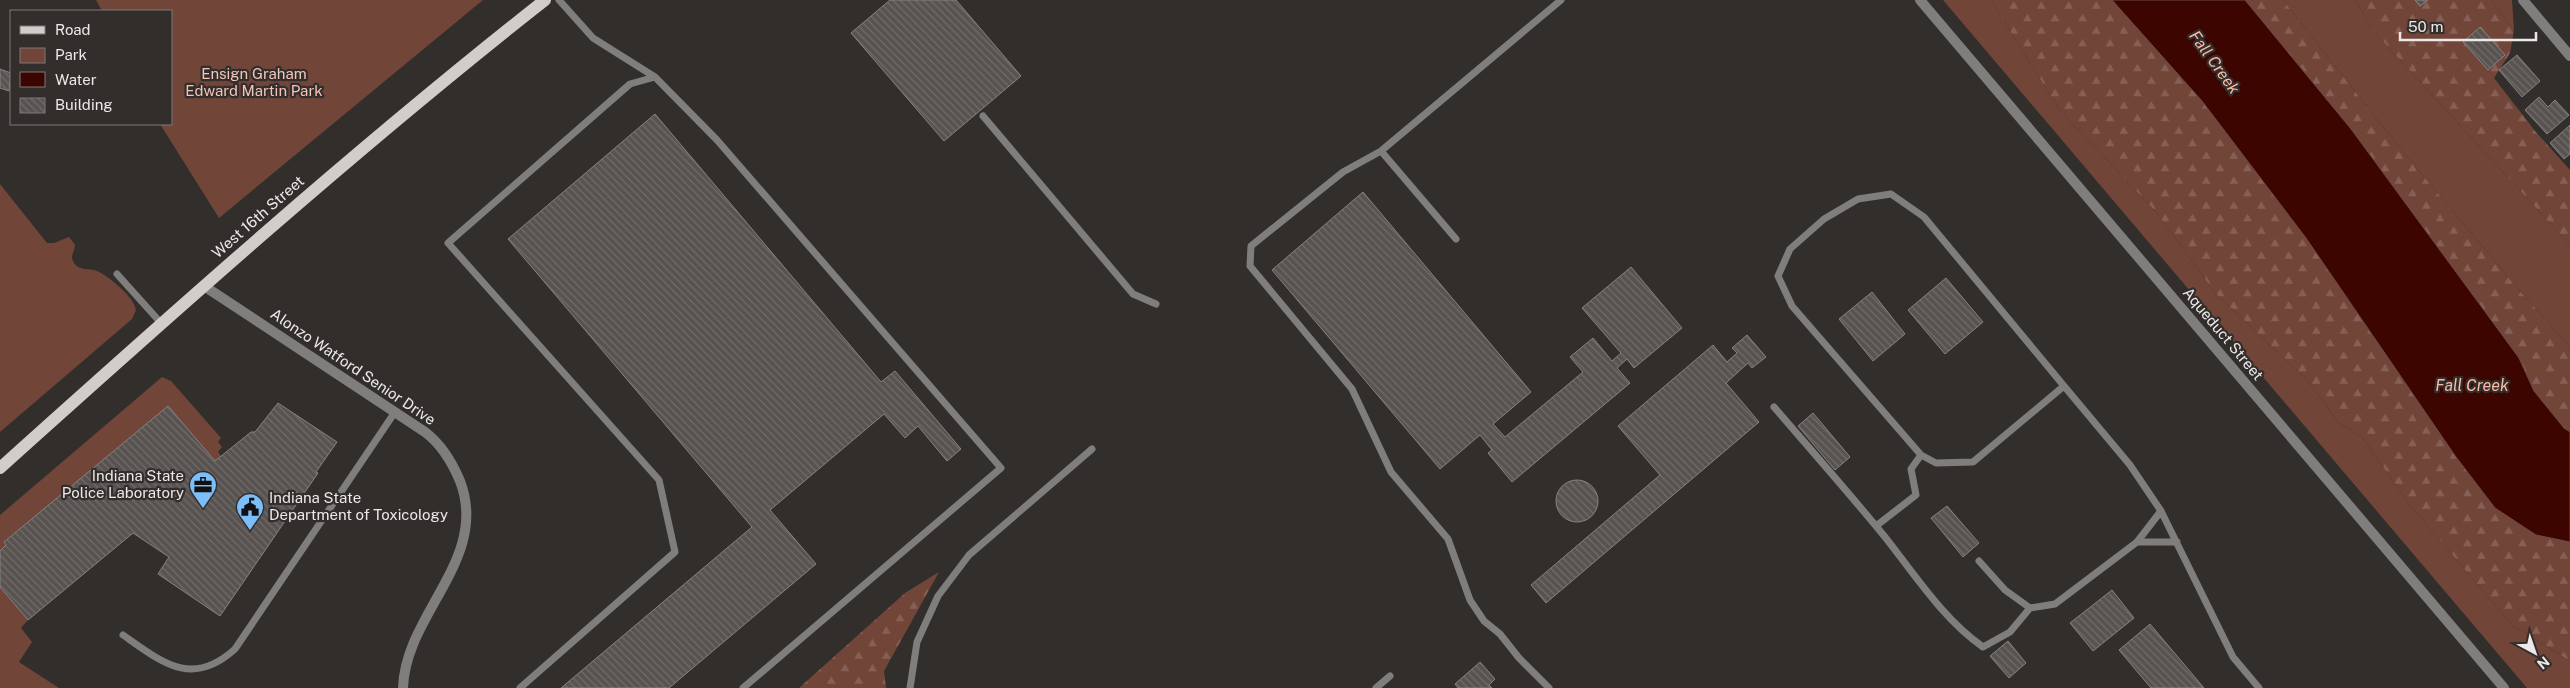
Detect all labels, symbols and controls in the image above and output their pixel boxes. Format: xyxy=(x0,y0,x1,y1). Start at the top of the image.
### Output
legend xyxy=(10,10,172,125)
scale bar xyxy=(2400,10,2536,42)
text: 50 m xyxy=(2408,18,2443,35)
text: Road xyxy=(55,21,91,38)
water label: Fall Creek xyxy=(2185,27,2244,98)
text: Park xyxy=(55,46,87,63)
park label: Ensign Graham Edward Martin Park xyxy=(185,65,323,99)
text: Water xyxy=(55,71,97,88)
text: Building xyxy=(55,96,113,113)
street label: West 16th Street xyxy=(208,172,307,261)
street label: Aqueduct Street xyxy=(2180,284,2267,383)
street label: Alonzo Watford Senior Drive xyxy=(268,305,439,428)
water label: Fall Creek xyxy=(2435,376,2509,395)
place label: Indiana State Police Laboratory xyxy=(62,467,184,501)
office icon: Indiana State Police Laboratory xyxy=(188,470,218,509)
place label: Indiana State Department of Toxicology xyxy=(269,489,448,523)
public building icon: Indiana State Department of Toxicology xyxy=(235,492,265,531)
north arrow xyxy=(2510,628,2560,678)
text: N xyxy=(2534,653,2553,673)

